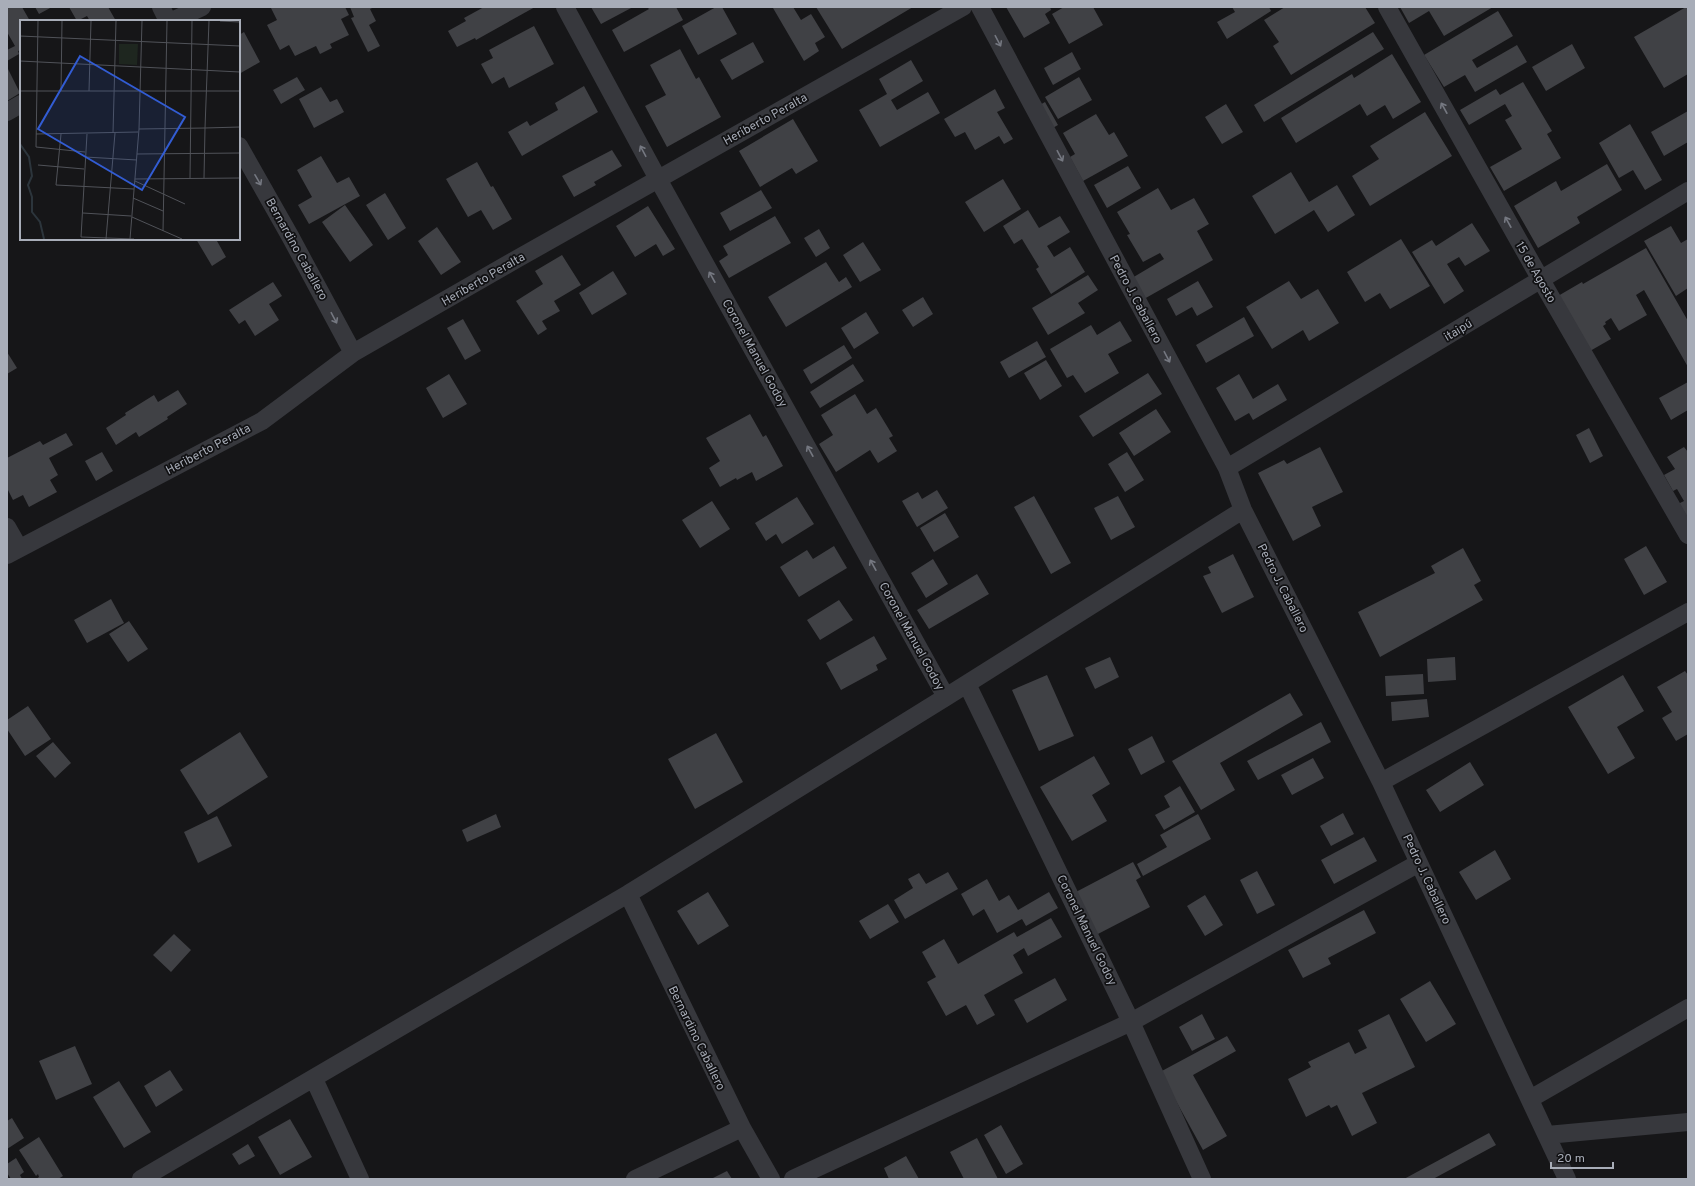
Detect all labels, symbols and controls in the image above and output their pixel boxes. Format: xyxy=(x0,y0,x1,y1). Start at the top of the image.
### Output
inset map xyxy=(20,20,240,240)
one-way arrow xyxy=(995,35,1003,47)
street label: Heriberto Peralta xyxy=(721,90,810,150)
one-way arrow xyxy=(1439,102,1447,114)
one-way arrow xyxy=(639,145,646,157)
one-way arrow xyxy=(1056,150,1064,162)
one-way arrow xyxy=(255,174,263,186)
street label: Bernardino Caballero xyxy=(261,196,331,304)
one-way arrow xyxy=(1503,216,1511,228)
street label: 15 de Agosto xyxy=(1511,239,1559,306)
street label: Heriberto Peralta xyxy=(439,250,528,310)
street label: Pedro J. Caballero xyxy=(1105,253,1165,347)
one-way arrow xyxy=(708,271,716,283)
street label: Coronel Manuel Godoy xyxy=(718,297,791,410)
one-way arrow xyxy=(331,312,339,324)
street label: itaipú xyxy=(1441,316,1476,346)
one-way arrow xyxy=(1164,351,1172,363)
street label: Heriberto Peralta xyxy=(163,421,254,479)
one-way arrow xyxy=(805,446,813,458)
street label: Pedro J. Caballero xyxy=(1253,541,1312,636)
one-way arrow xyxy=(868,559,876,571)
street label: Coronel Manuel Godoy xyxy=(875,580,948,693)
street label: Pedro J. Caballero xyxy=(1398,832,1454,927)
street label: Coronel Manuel Godoy xyxy=(1052,872,1120,988)
street label: Bernardino Caballero xyxy=(664,984,728,1094)
scale bar xyxy=(1551,1144,1613,1170)
text: 20 m xyxy=(1557,1151,1585,1167)

